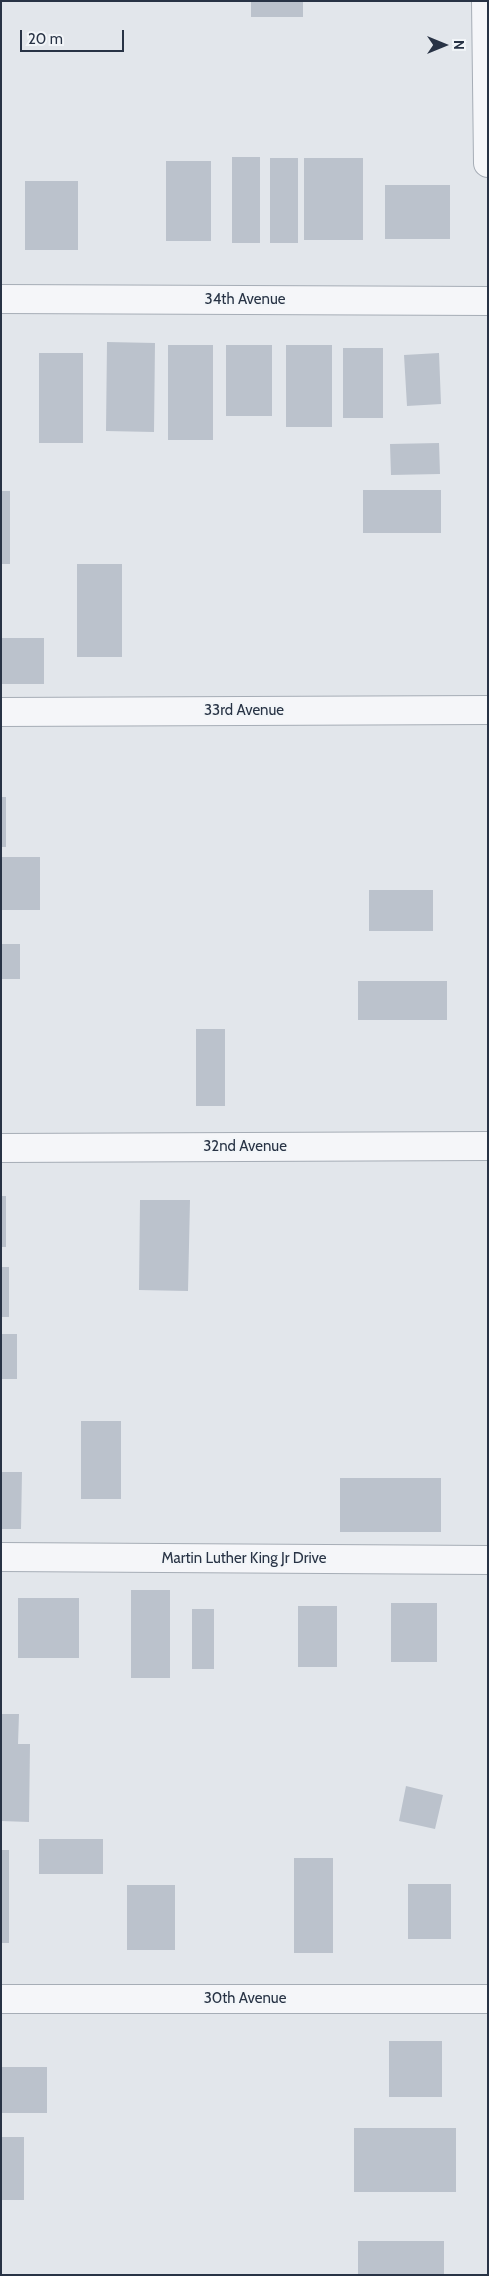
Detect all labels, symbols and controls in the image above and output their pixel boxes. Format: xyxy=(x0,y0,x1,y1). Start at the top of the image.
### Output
scale bar xyxy=(22,20,126,52)
north arrow xyxy=(419,20,469,70)
text: 20 m xyxy=(28,30,63,48)
text: N xyxy=(450,40,468,50)
street label: 34th Avenue xyxy=(205,291,285,309)
street label: 33rd Avenue xyxy=(204,702,284,720)
street label: 32nd Avenue xyxy=(203,1138,287,1156)
street label: Martin Luther King Jr Drive xyxy=(162,1550,326,1568)
street label: 30th Avenue xyxy=(204,1990,286,2008)

